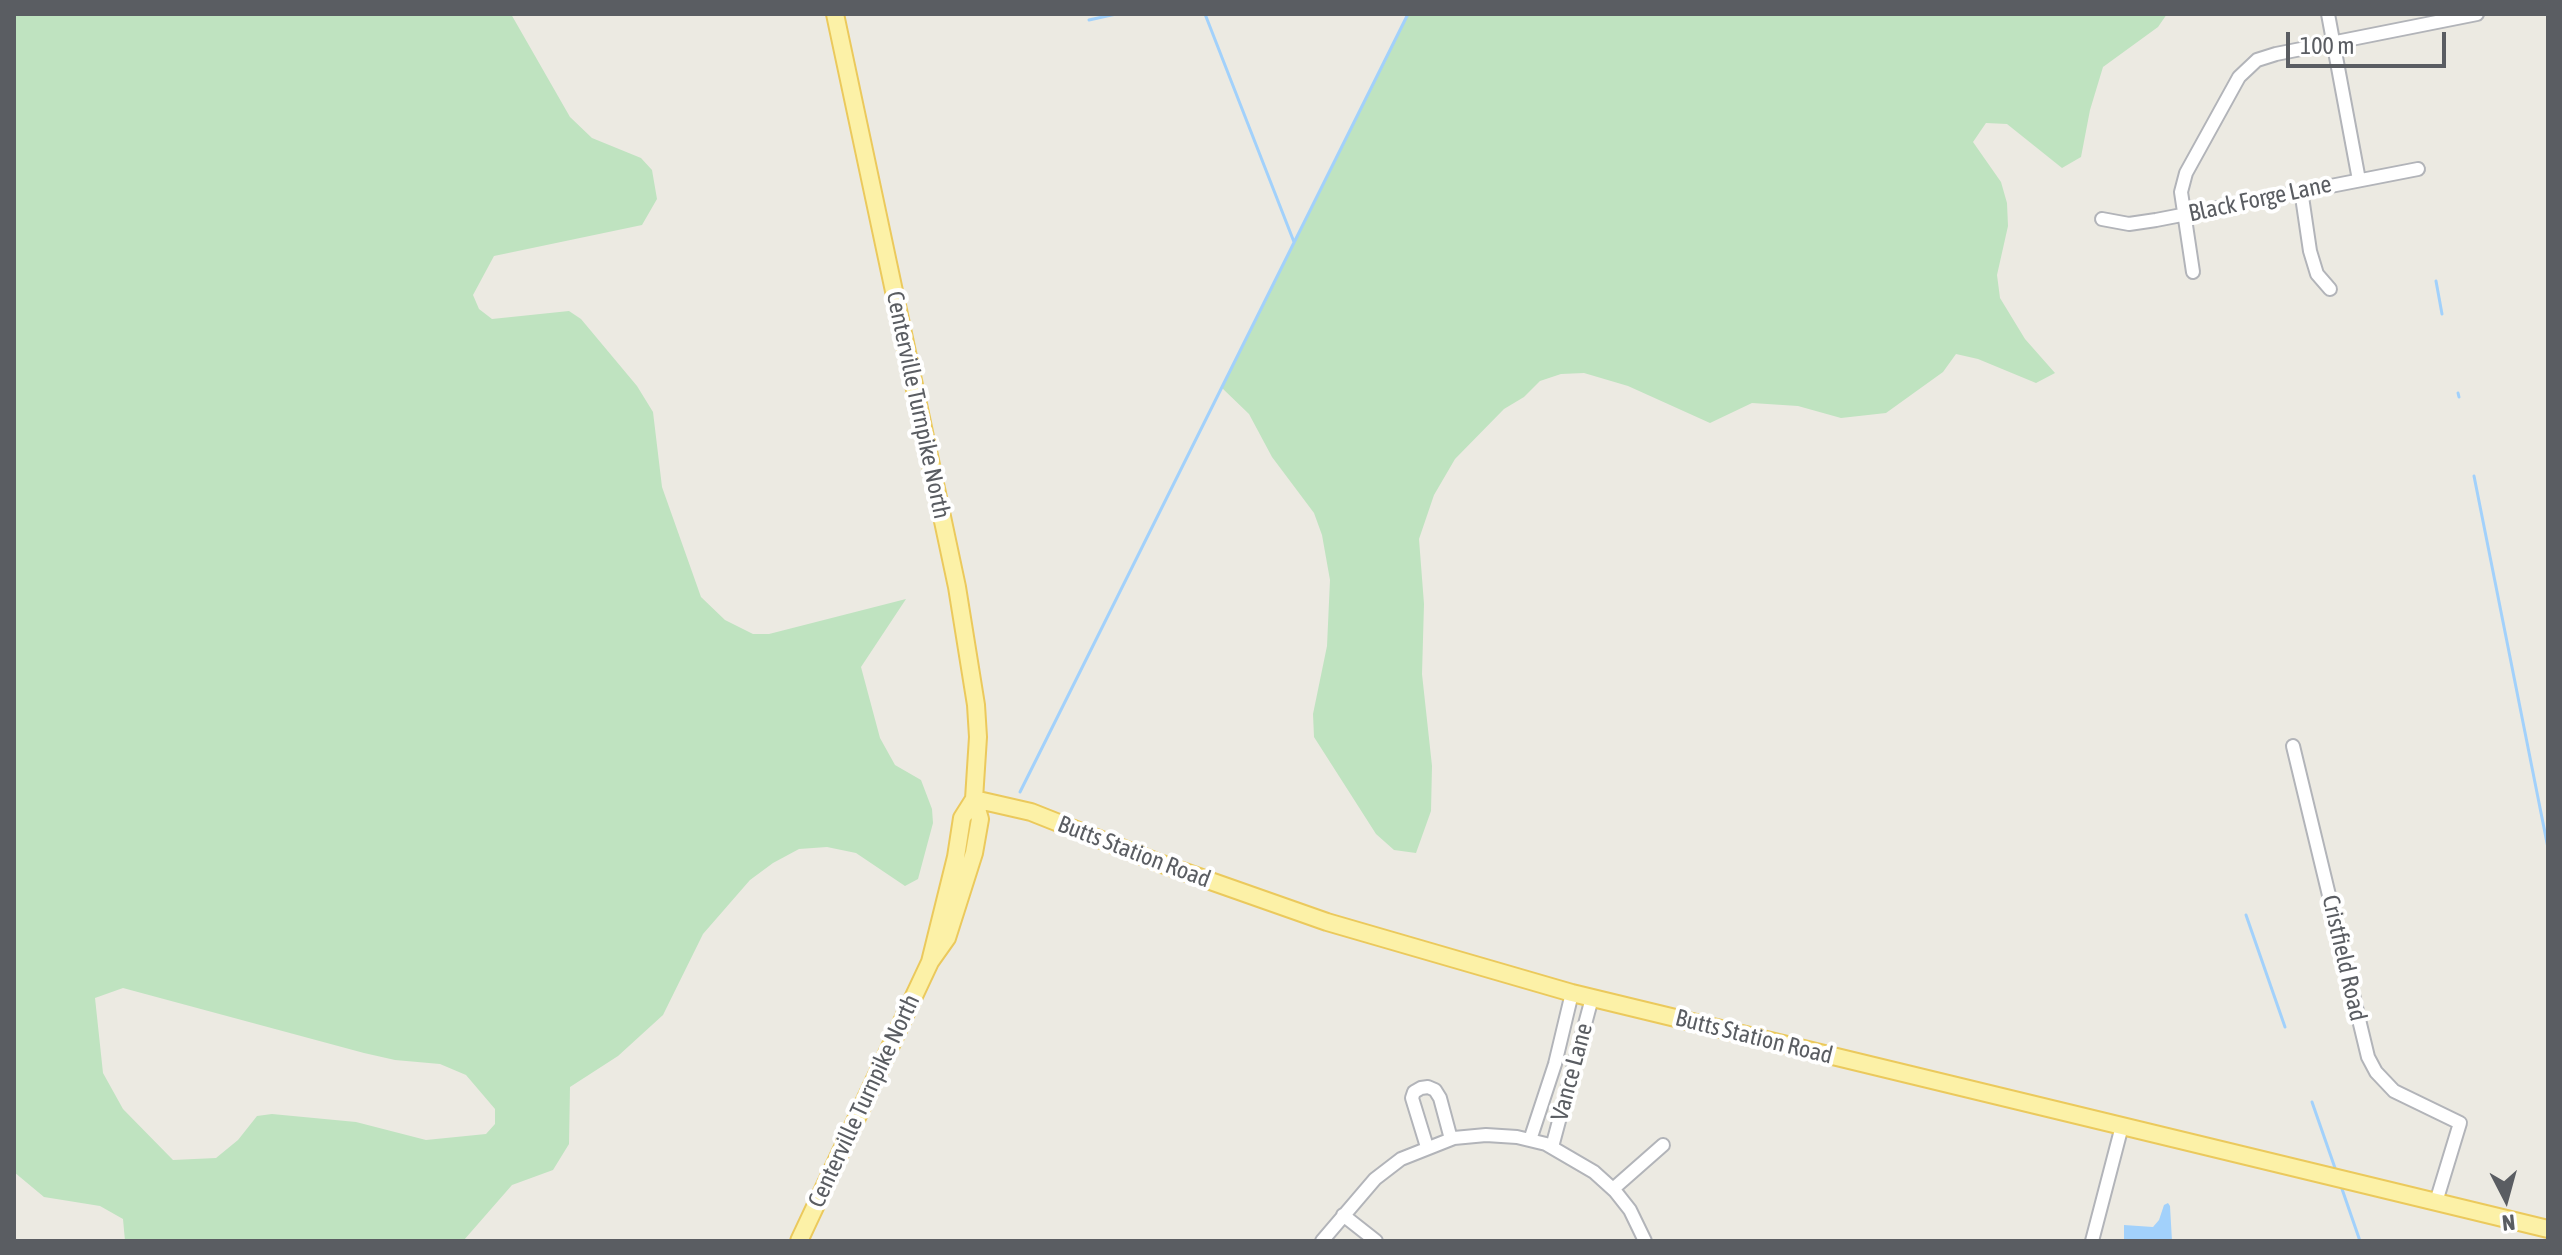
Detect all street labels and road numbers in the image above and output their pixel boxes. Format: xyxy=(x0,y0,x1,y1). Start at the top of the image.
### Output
street label: Black Forge Lane xyxy=(2186,170,2334,228)
street label: Centerville Turnpike North xyxy=(880,289,956,521)
street label: Butts Station Road xyxy=(1054,810,1214,894)
street label: Cristfield Road xyxy=(2316,892,2372,1024)
street label: Centerville Turnpike North xyxy=(802,990,926,1212)
street label: Butts Station Road xyxy=(1672,1004,1836,1070)
street label: Vance Lane xyxy=(1545,1020,1599,1124)

